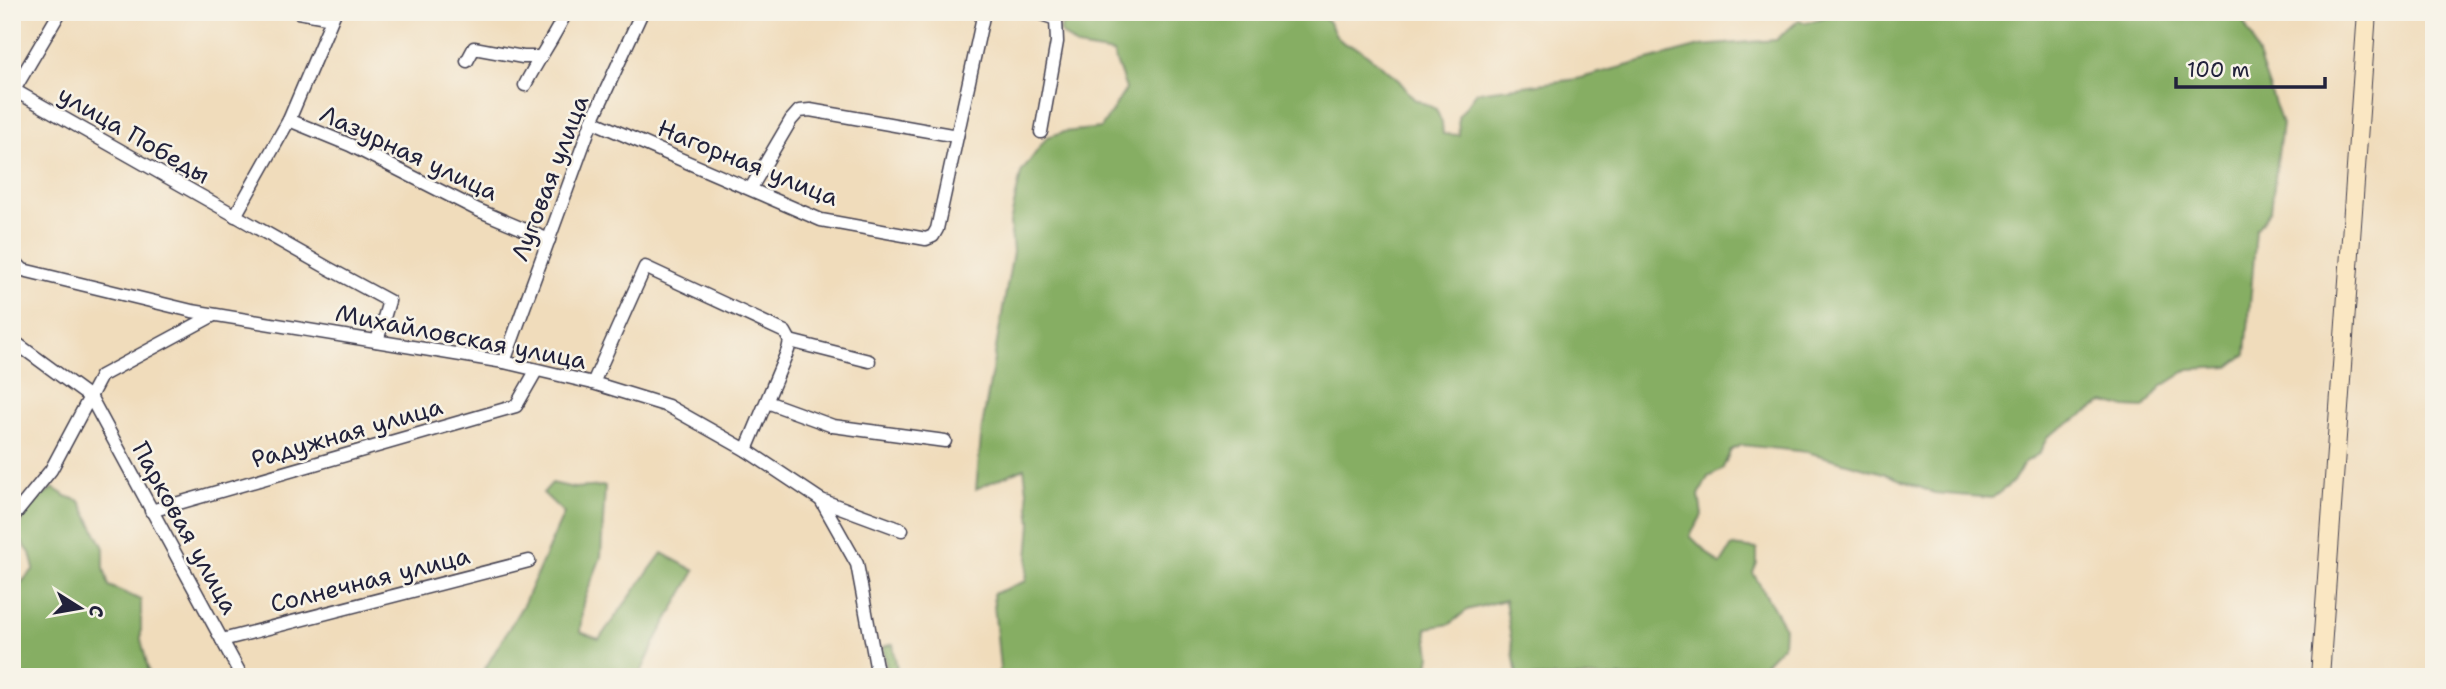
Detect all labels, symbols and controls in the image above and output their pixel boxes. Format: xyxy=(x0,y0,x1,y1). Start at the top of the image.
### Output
scale bar xyxy=(2176,46,2325,90)
text: 100 m xyxy=(2187,56,2250,84)
street label: улица Победы xyxy=(52,78,216,192)
street label: Луговая улица xyxy=(504,91,596,265)
street label: Лазурная улица xyxy=(315,98,503,208)
street label: Нагорная улица xyxy=(653,112,843,214)
street label: Михайловская улица xyxy=(333,297,589,377)
street label: Радужная улица xyxy=(248,390,446,476)
street label: Парковая улица xyxy=(124,436,246,620)
street label: Солнечная улица xyxy=(267,540,473,620)
north arrow xyxy=(46,574,116,644)
text: С xyxy=(83,603,110,619)

